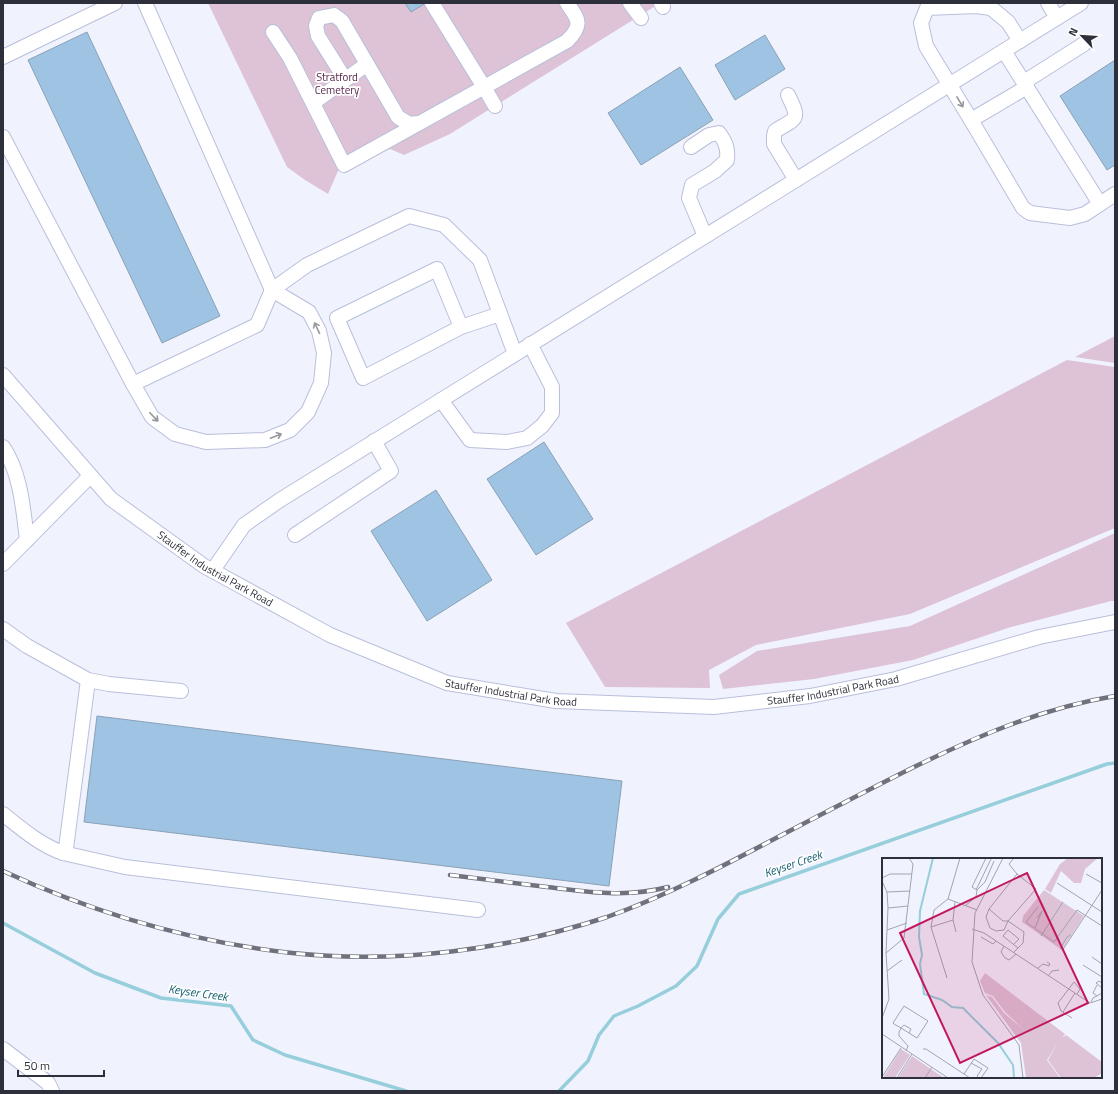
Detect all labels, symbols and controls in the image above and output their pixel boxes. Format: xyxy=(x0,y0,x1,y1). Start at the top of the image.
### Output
north arrow xyxy=(1062,16,1102,56)
text: N xyxy=(1064,25,1082,39)
park label: Stratford Cemetery xyxy=(315,69,360,98)
one-way arrow xyxy=(957,96,965,108)
one-way arrow xyxy=(312,322,320,334)
one-way arrow xyxy=(149,412,159,422)
one-way arrow xyxy=(269,431,281,439)
street label: Stauffer Industrial Park Road xyxy=(154,527,276,610)
street label: Stauffer Industrial Park Road xyxy=(766,671,900,709)
street label: Stauffer Industrial Park Road xyxy=(444,675,578,710)
water label: Keyser Creek xyxy=(761,844,826,882)
inset map xyxy=(882,858,1102,1078)
water label: Keyser Creek xyxy=(167,979,231,1006)
scale bar xyxy=(18,1052,104,1078)
text: 50 m xyxy=(24,1056,50,1075)

